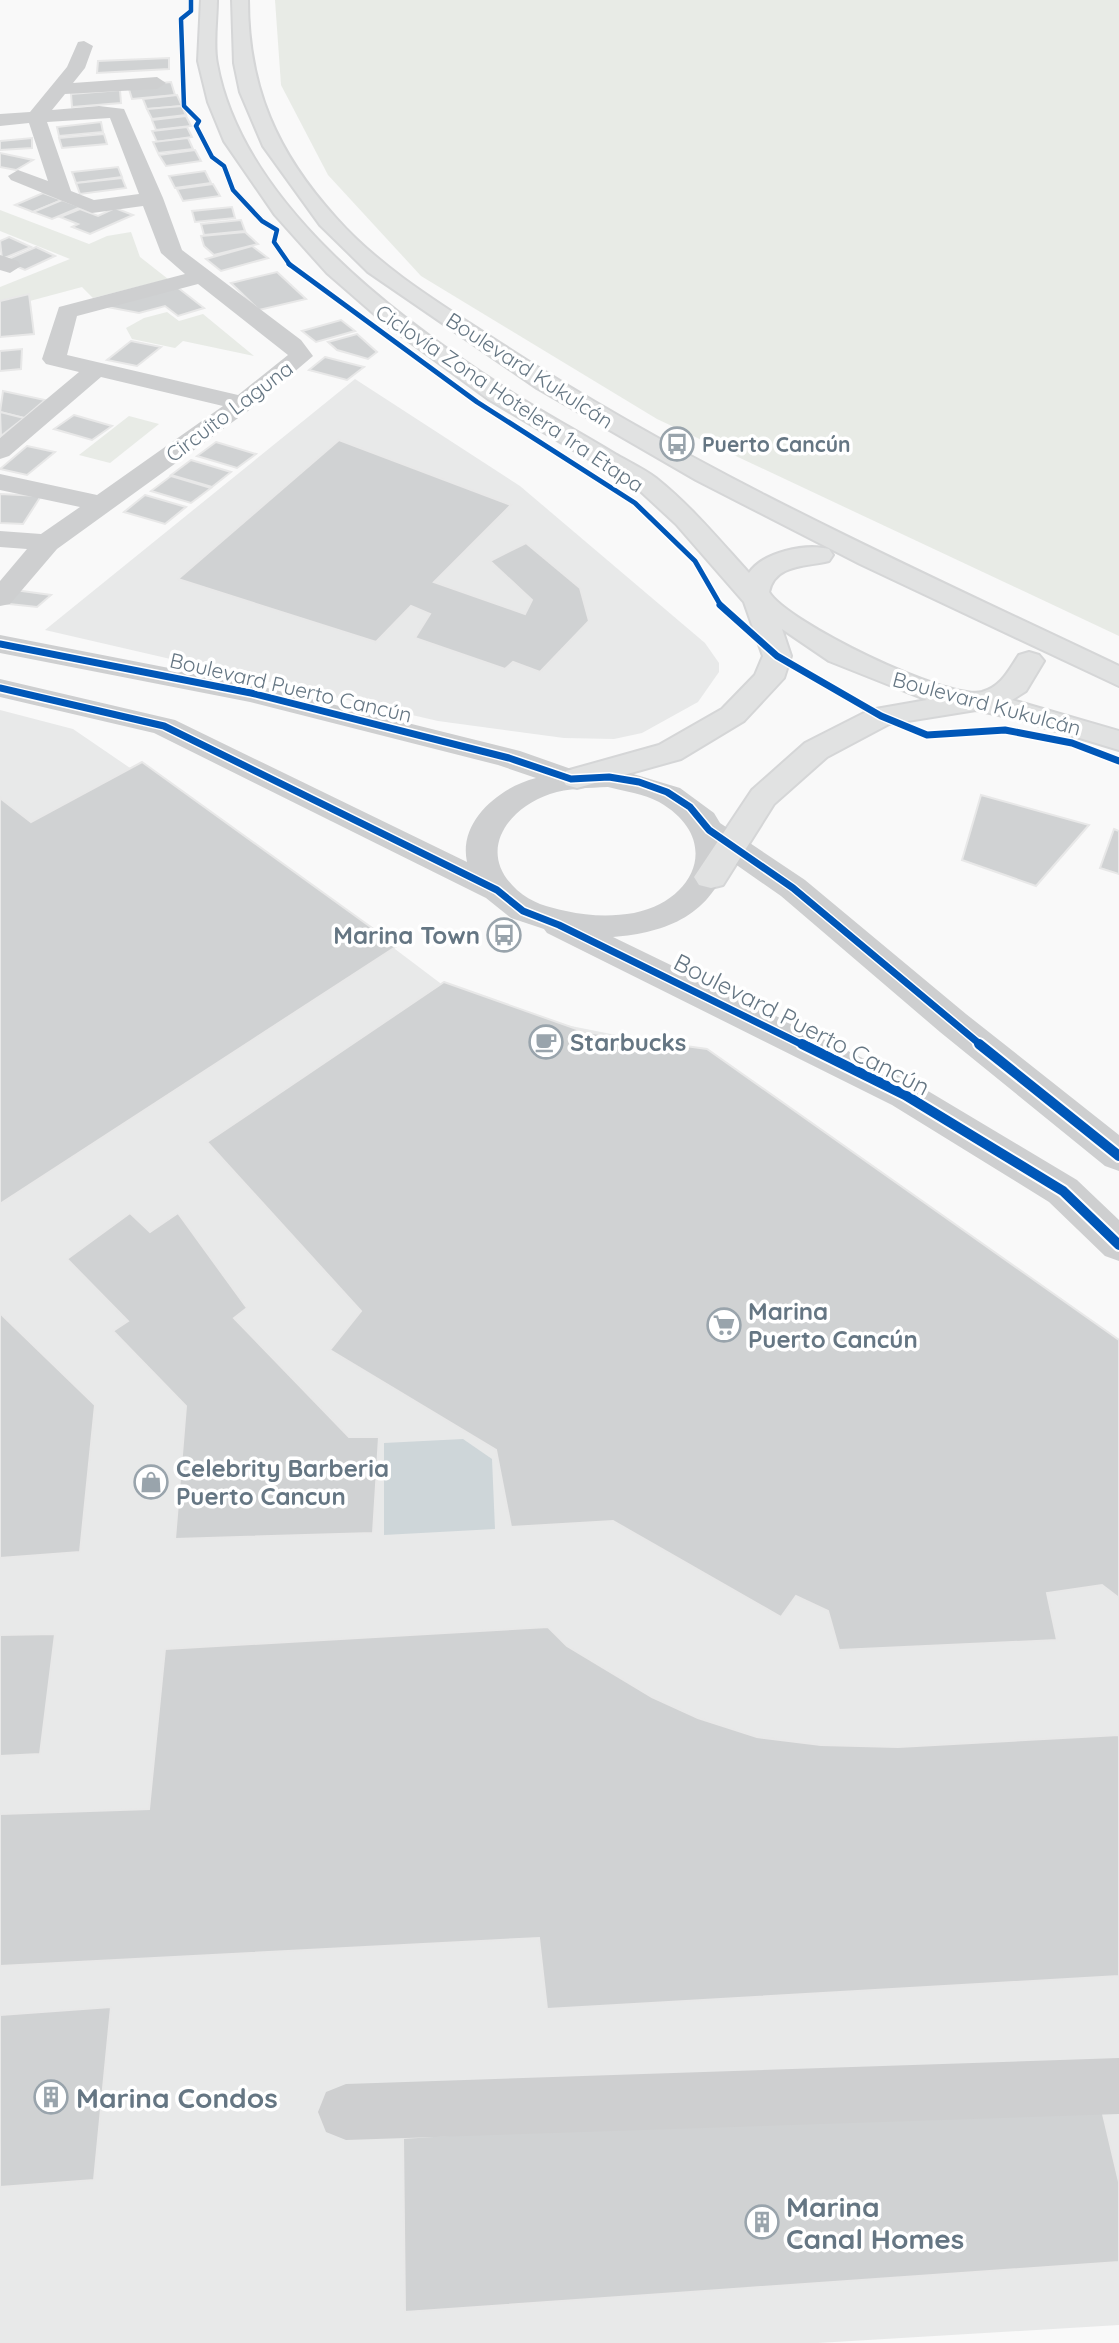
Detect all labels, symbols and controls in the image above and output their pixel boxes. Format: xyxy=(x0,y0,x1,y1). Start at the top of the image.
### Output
street label: Ciclovía Zona Hotelera 1ra Etapa xyxy=(371,298,649,498)
street label: Boulevard Kukulcán xyxy=(442,306,618,434)
street label: Circuito Laguna xyxy=(160,355,298,467)
bus stop icon: Puerto Cancún xyxy=(658,425,696,463)
place label: Puerto Cancún xyxy=(702,431,851,457)
street label: Boulevard Puerto Cancún xyxy=(167,646,415,728)
street label: Boulevard Kukulcán xyxy=(890,665,1084,741)
bus stop icon: Marina Town xyxy=(485,916,523,954)
place label: Marina Town xyxy=(333,920,480,950)
street label: Boulevard Puerto Cancún xyxy=(669,946,935,1102)
cafe icon: Starbucks xyxy=(527,1023,565,1061)
place label: Starbucks xyxy=(570,1027,686,1057)
place label: Marina Puerto Cancún xyxy=(748,1296,918,1354)
supermarket icon: Marina Puerto Cancún xyxy=(705,1306,743,1344)
place label: Celebrity Barberia Puerto Cancun xyxy=(176,1453,389,1511)
shop icon: Celebrity Barberia Puerto Cancun xyxy=(132,1463,170,1501)
building icon: Marina Condos xyxy=(32,2078,70,2116)
place label: Marina Condos xyxy=(76,2080,278,2115)
place label: Marina Canal Homes xyxy=(786,2189,964,2256)
building icon: Marina Canal Homes xyxy=(743,2203,781,2241)

